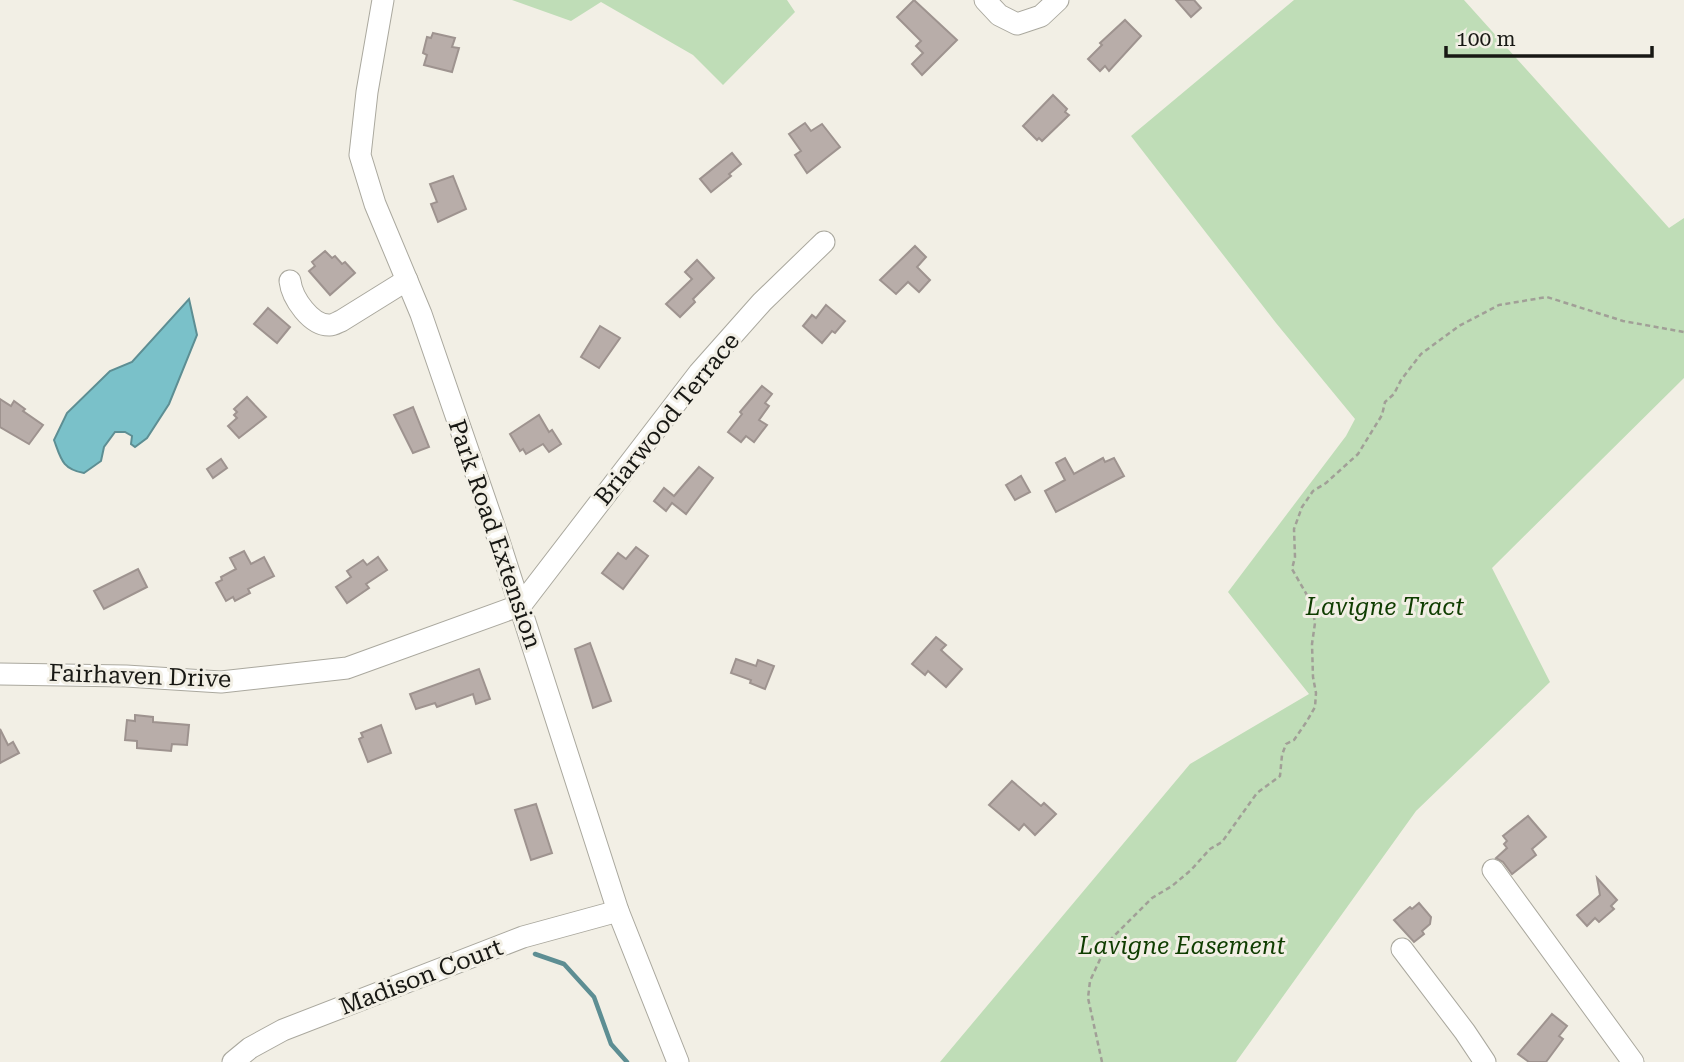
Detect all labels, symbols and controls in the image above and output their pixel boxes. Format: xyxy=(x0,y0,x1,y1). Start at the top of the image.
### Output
scale bar xyxy=(1446,14,1652,58)
text: 100 m xyxy=(1456,27,1516,51)
street label: Briarwood Terrace xyxy=(589,327,745,511)
street label: Park Road Extension xyxy=(443,416,547,652)
park label: Lavigne Tract xyxy=(1305,593,1464,621)
street label: Fairhaven Drive xyxy=(48,659,232,693)
park label: Lavigne Easement xyxy=(1078,932,1286,960)
street label: Madison Court xyxy=(336,933,507,1021)

